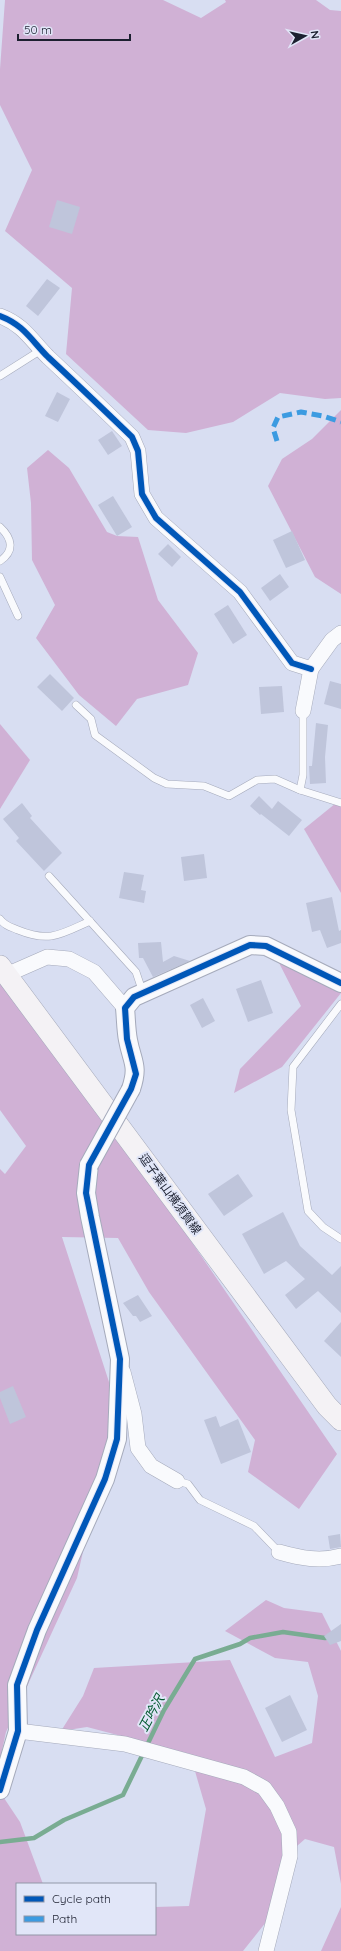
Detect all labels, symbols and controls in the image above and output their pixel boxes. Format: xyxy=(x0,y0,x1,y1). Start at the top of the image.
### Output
scale bar xyxy=(18,16,130,42)
north arrow xyxy=(285,16,325,56)
text: 50 m xyxy=(24,22,52,37)
text: N xyxy=(307,30,322,40)
street label: 逗子葉山横須賀線 xyxy=(136,1150,205,1237)
water label: 正吟沢 xyxy=(135,1690,168,1734)
legend xyxy=(16,1883,156,1935)
text: Cycle path xyxy=(52,1891,111,1906)
text: Path xyxy=(52,1911,77,1926)

